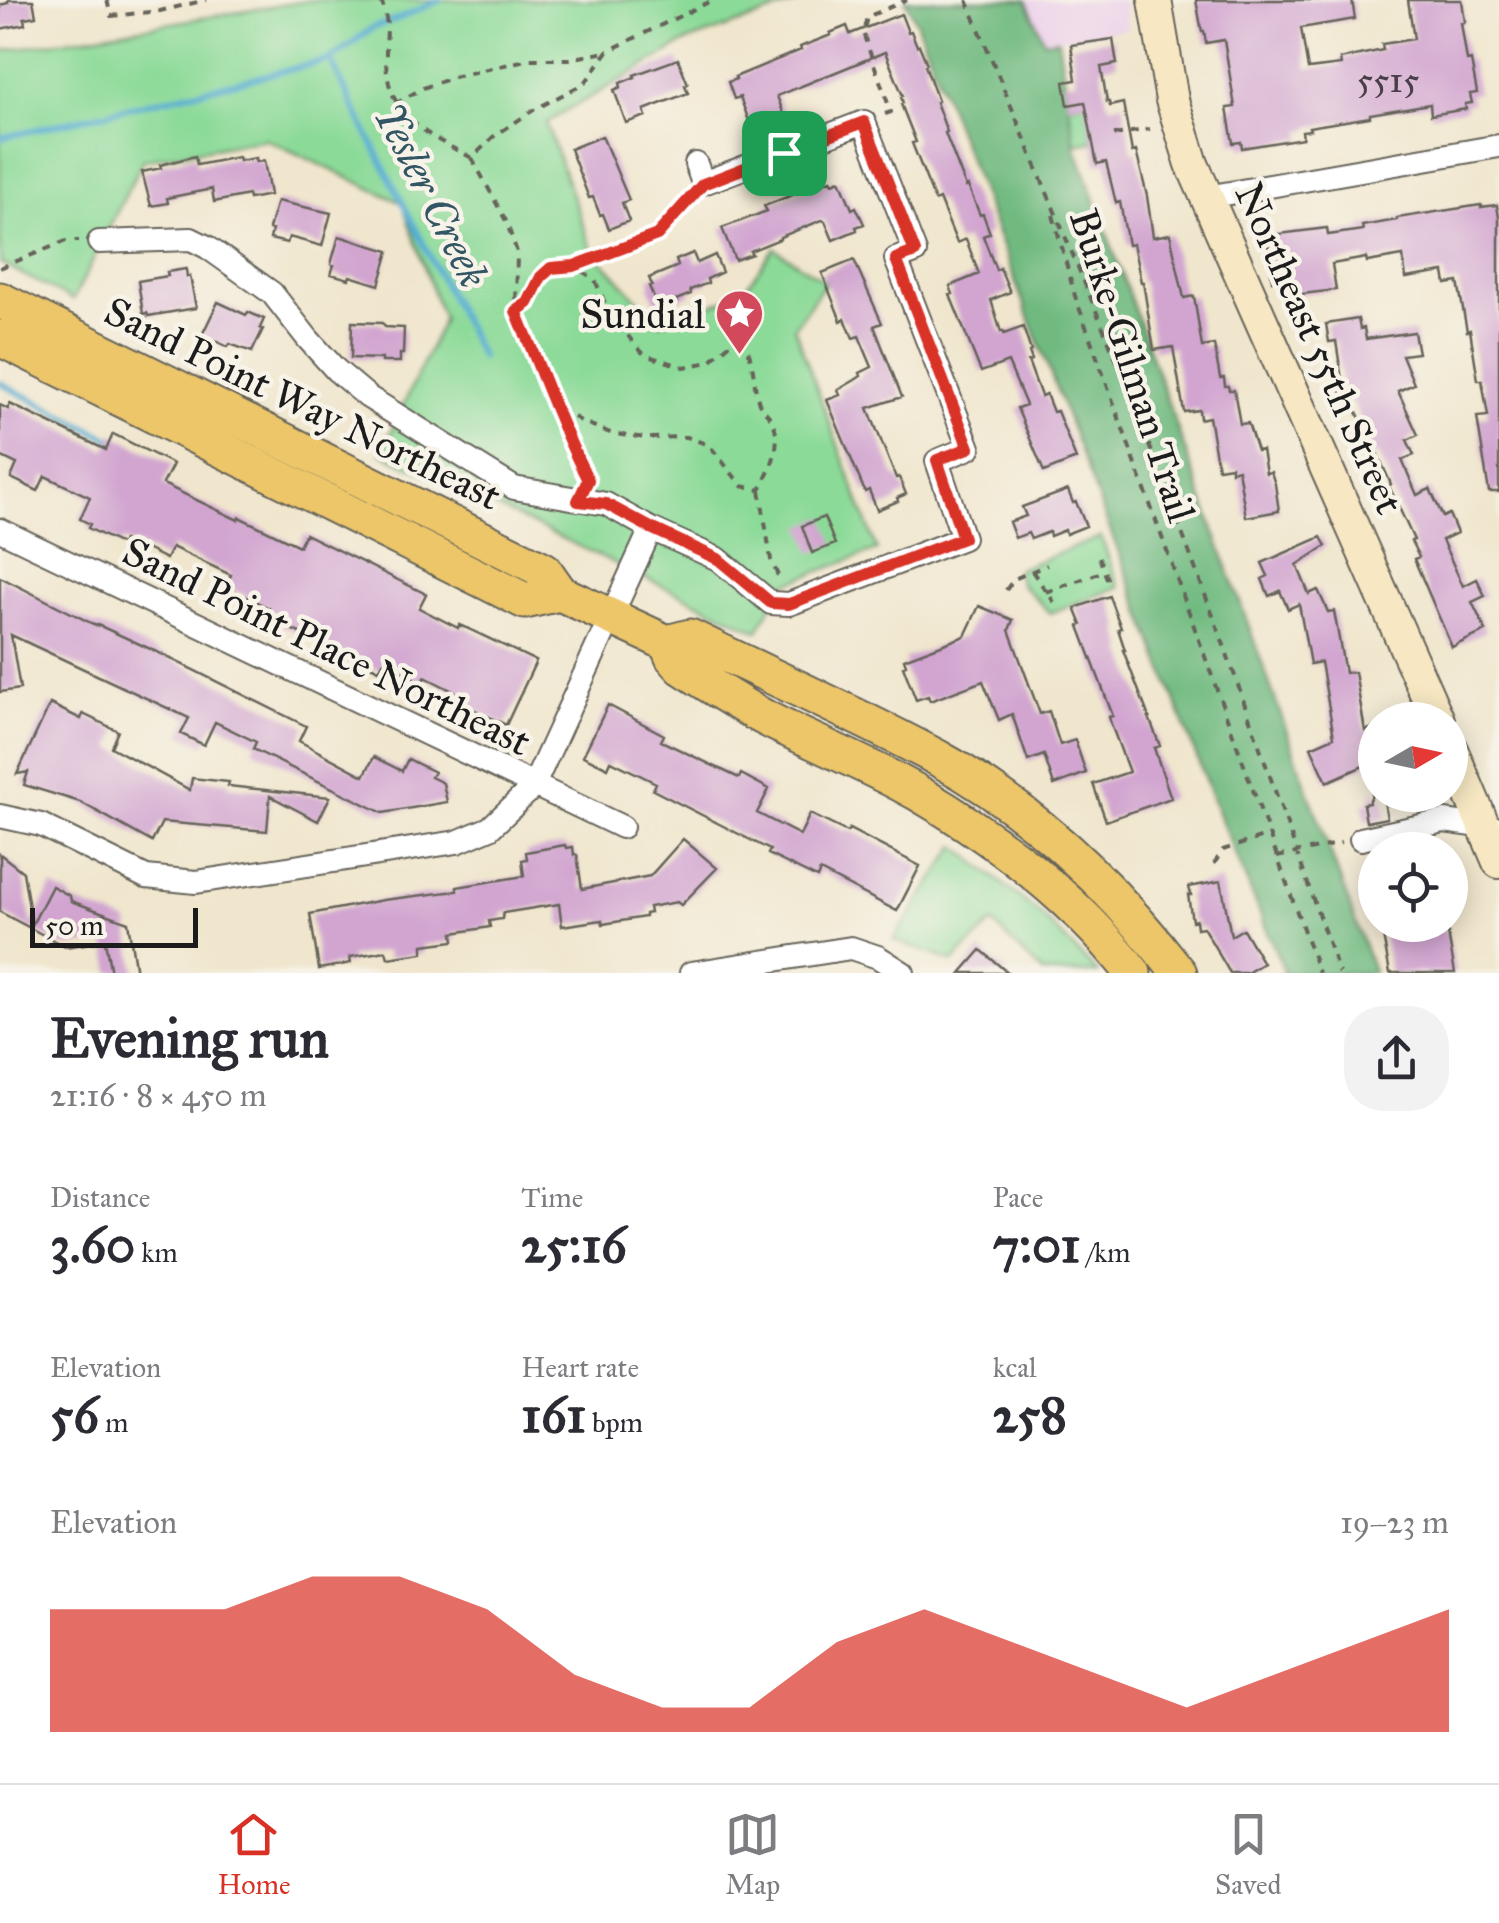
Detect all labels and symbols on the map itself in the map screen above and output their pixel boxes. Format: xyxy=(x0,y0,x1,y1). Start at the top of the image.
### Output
house number: 5515 xyxy=(1357,59,1419,102)
water label: Yesler Creek xyxy=(362,94,500,297)
pin xyxy=(742,111,827,196)
street label: Northeast 55th Street xyxy=(1224,175,1415,521)
street label: Burke-Gilman Trail xyxy=(1059,203,1206,528)
street label: Sand Point Way Northeast xyxy=(97,286,509,521)
place icon: Sundial xyxy=(714,288,766,356)
place label: Sundial xyxy=(580,290,705,339)
street label: Sand Point Place Northeast xyxy=(115,526,539,767)
north arrow xyxy=(1358,702,1468,812)
scale bar xyxy=(30,903,198,948)

